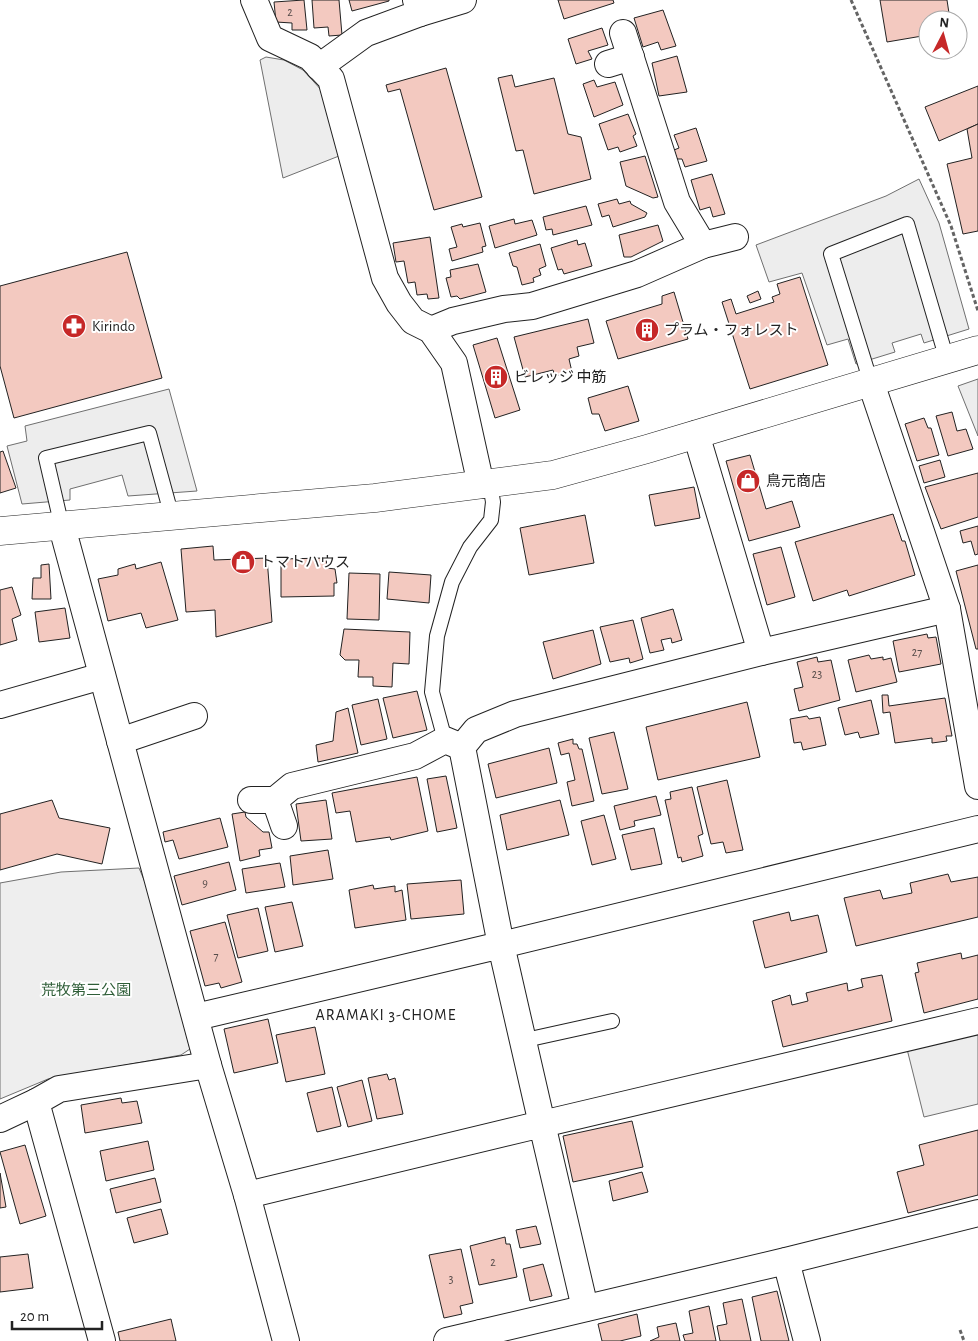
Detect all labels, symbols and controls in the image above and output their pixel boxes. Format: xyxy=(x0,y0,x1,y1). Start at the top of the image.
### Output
house number: 2 xyxy=(287,6,293,18)
north arrow xyxy=(918,10,968,60)
text: N xyxy=(939,16,950,31)
pharmacy icon: Kirindo xyxy=(61,313,87,339)
building icon: プラム・フォレスト xyxy=(634,317,660,343)
place label: Kirindo xyxy=(92,319,135,334)
place label: プラム・フォレスト xyxy=(664,322,799,338)
building icon: ビレッジ 中筋 xyxy=(483,364,509,390)
place label: ビレッジ 中筋 xyxy=(514,369,606,385)
shop icon: 鳥元商店 xyxy=(735,468,761,494)
place label: 鳥元商店 xyxy=(766,473,826,489)
shop icon: トマトハウス xyxy=(230,549,256,575)
place label: トマトハウス xyxy=(260,555,350,570)
house number: 27 xyxy=(912,646,922,658)
house number: 23 xyxy=(812,668,822,680)
house number: 9 xyxy=(202,877,208,889)
house number: 7 xyxy=(213,950,219,962)
park label: 荒牧第三公園 xyxy=(41,981,131,998)
district label: ARAMAKI 3-CHOME xyxy=(316,1007,456,1023)
house number: 2 xyxy=(490,1256,496,1268)
house number: 3 xyxy=(449,1273,454,1285)
scale bar xyxy=(12,1298,102,1330)
text: 20 m xyxy=(20,1309,49,1324)

